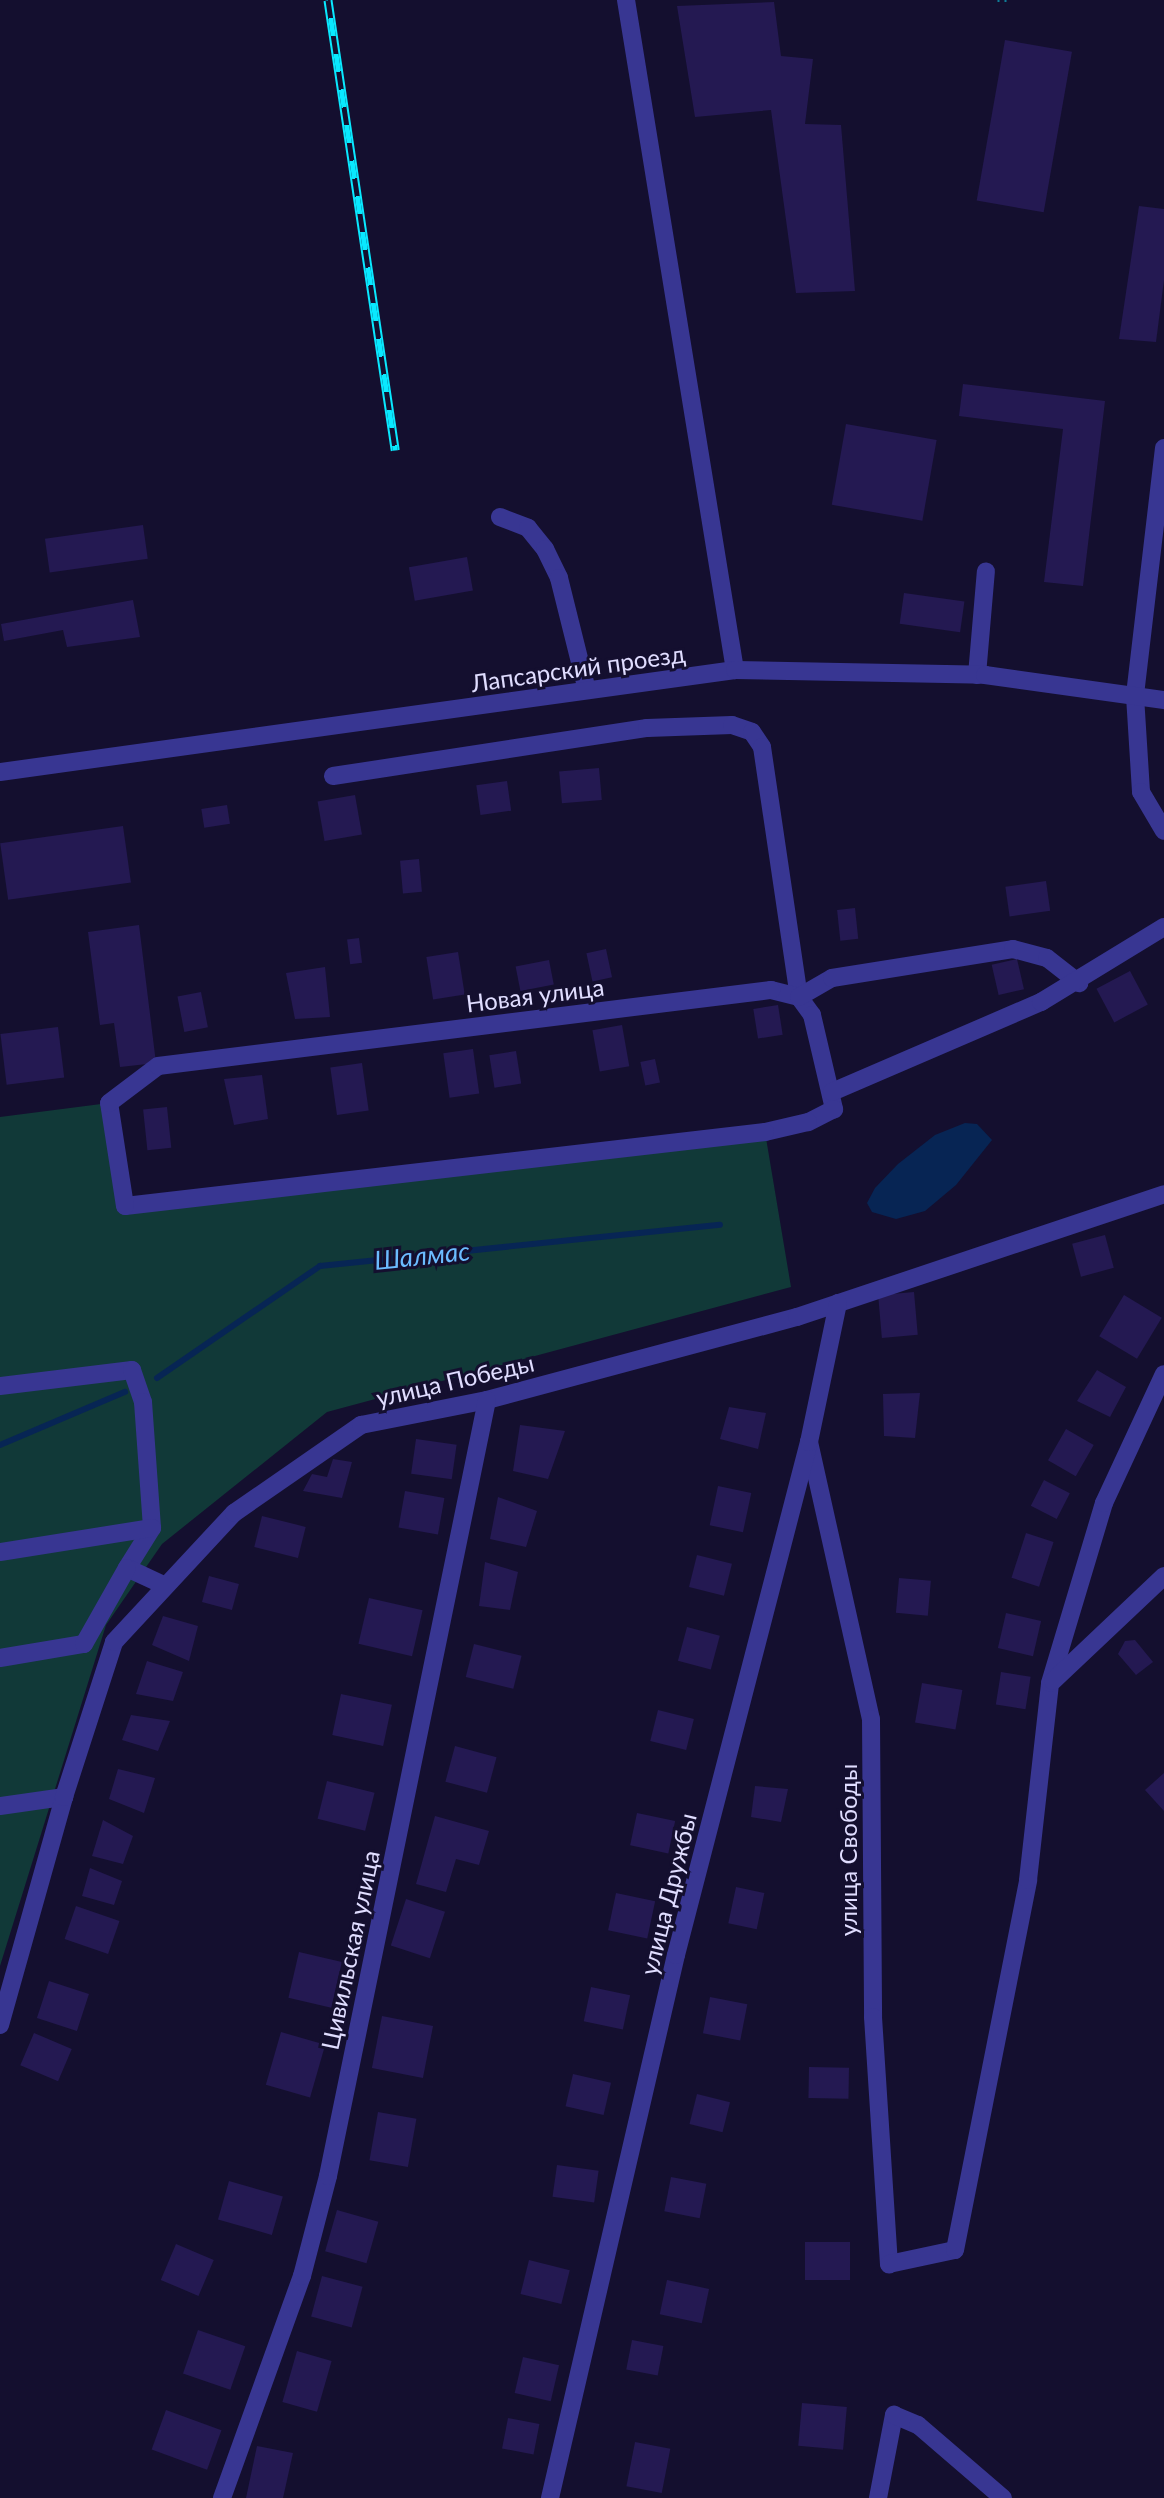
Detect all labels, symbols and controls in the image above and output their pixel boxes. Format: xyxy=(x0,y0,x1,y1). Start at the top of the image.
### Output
street label: Лапсарский проезд xyxy=(469,639,687,697)
street label: Новая улица xyxy=(464,972,606,1018)
water label: Шалмас xyxy=(373,1235,471,1277)
street label: улица Победы xyxy=(373,1348,537,1412)
street label: улица Свободы xyxy=(834,1764,862,1936)
street label: улица Дружбы xyxy=(634,1810,702,1978)
street label: Цивильская улица xyxy=(315,1848,385,2052)

